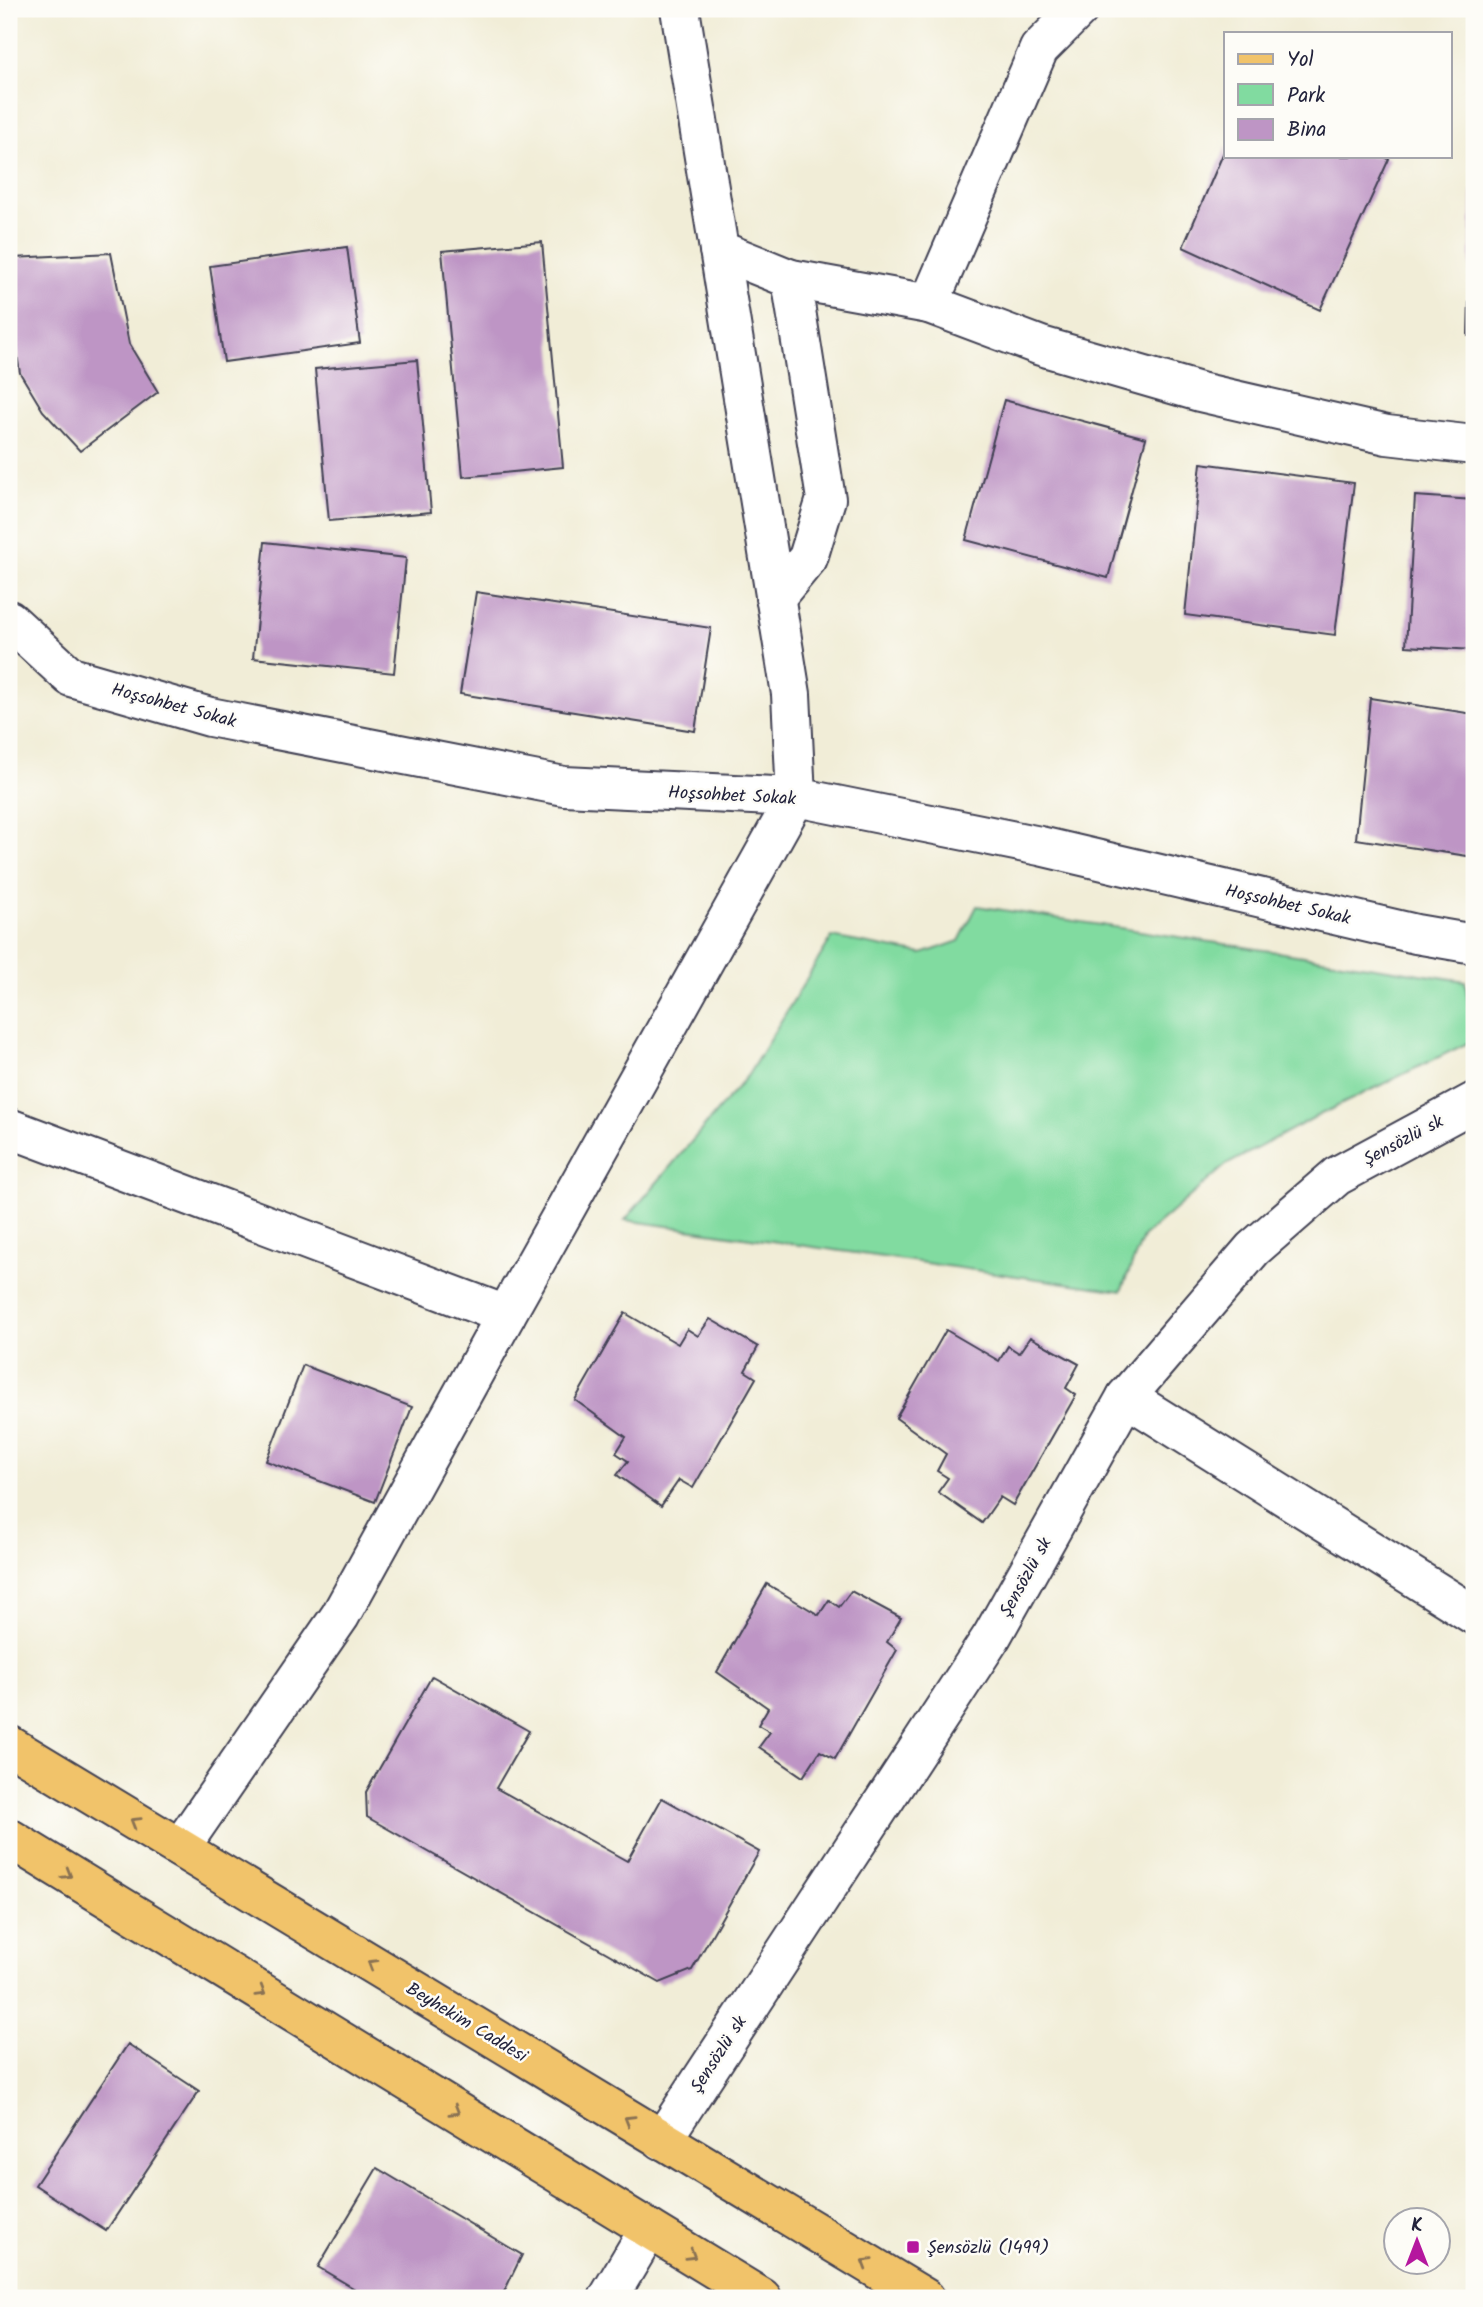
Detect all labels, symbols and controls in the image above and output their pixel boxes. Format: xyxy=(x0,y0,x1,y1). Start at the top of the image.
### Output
legend xyxy=(1224,32,1452,158)
text: Yol xyxy=(1287,44,1314,77)
text: Park xyxy=(1287,80,1325,113)
text: Bina xyxy=(1287,114,1326,147)
street label: Hoşsohbet Sokak xyxy=(108,676,240,737)
street label: Hoşsohbet Sokak xyxy=(667,779,797,814)
street label: Hoşsohbet Sokak xyxy=(1222,877,1354,934)
street label: Şensözlü sk xyxy=(1358,1108,1450,1175)
street label: Şensözlü sk xyxy=(992,1532,1060,1623)
one-way arrow xyxy=(130,1817,143,1830)
one-way arrow xyxy=(59,1865,72,1878)
one-way arrow xyxy=(366,1960,379,1973)
street label: Beyhekim Caddesi xyxy=(400,1976,533,2071)
one-way arrow xyxy=(253,1984,266,1997)
street label: Şensözlü sk xyxy=(683,2010,756,2099)
one-way arrow xyxy=(448,2103,461,2116)
one-way arrow xyxy=(624,2115,637,2128)
north arrow xyxy=(1382,2206,1452,2276)
text: K xyxy=(1411,2211,1423,2241)
place label: Şensözlü (1499) xyxy=(927,2234,1049,2263)
marker: Şensözlü (1499) xyxy=(905,2239,921,2255)
one-way arrow xyxy=(684,2246,697,2259)
one-way arrow xyxy=(861,2258,874,2271)

